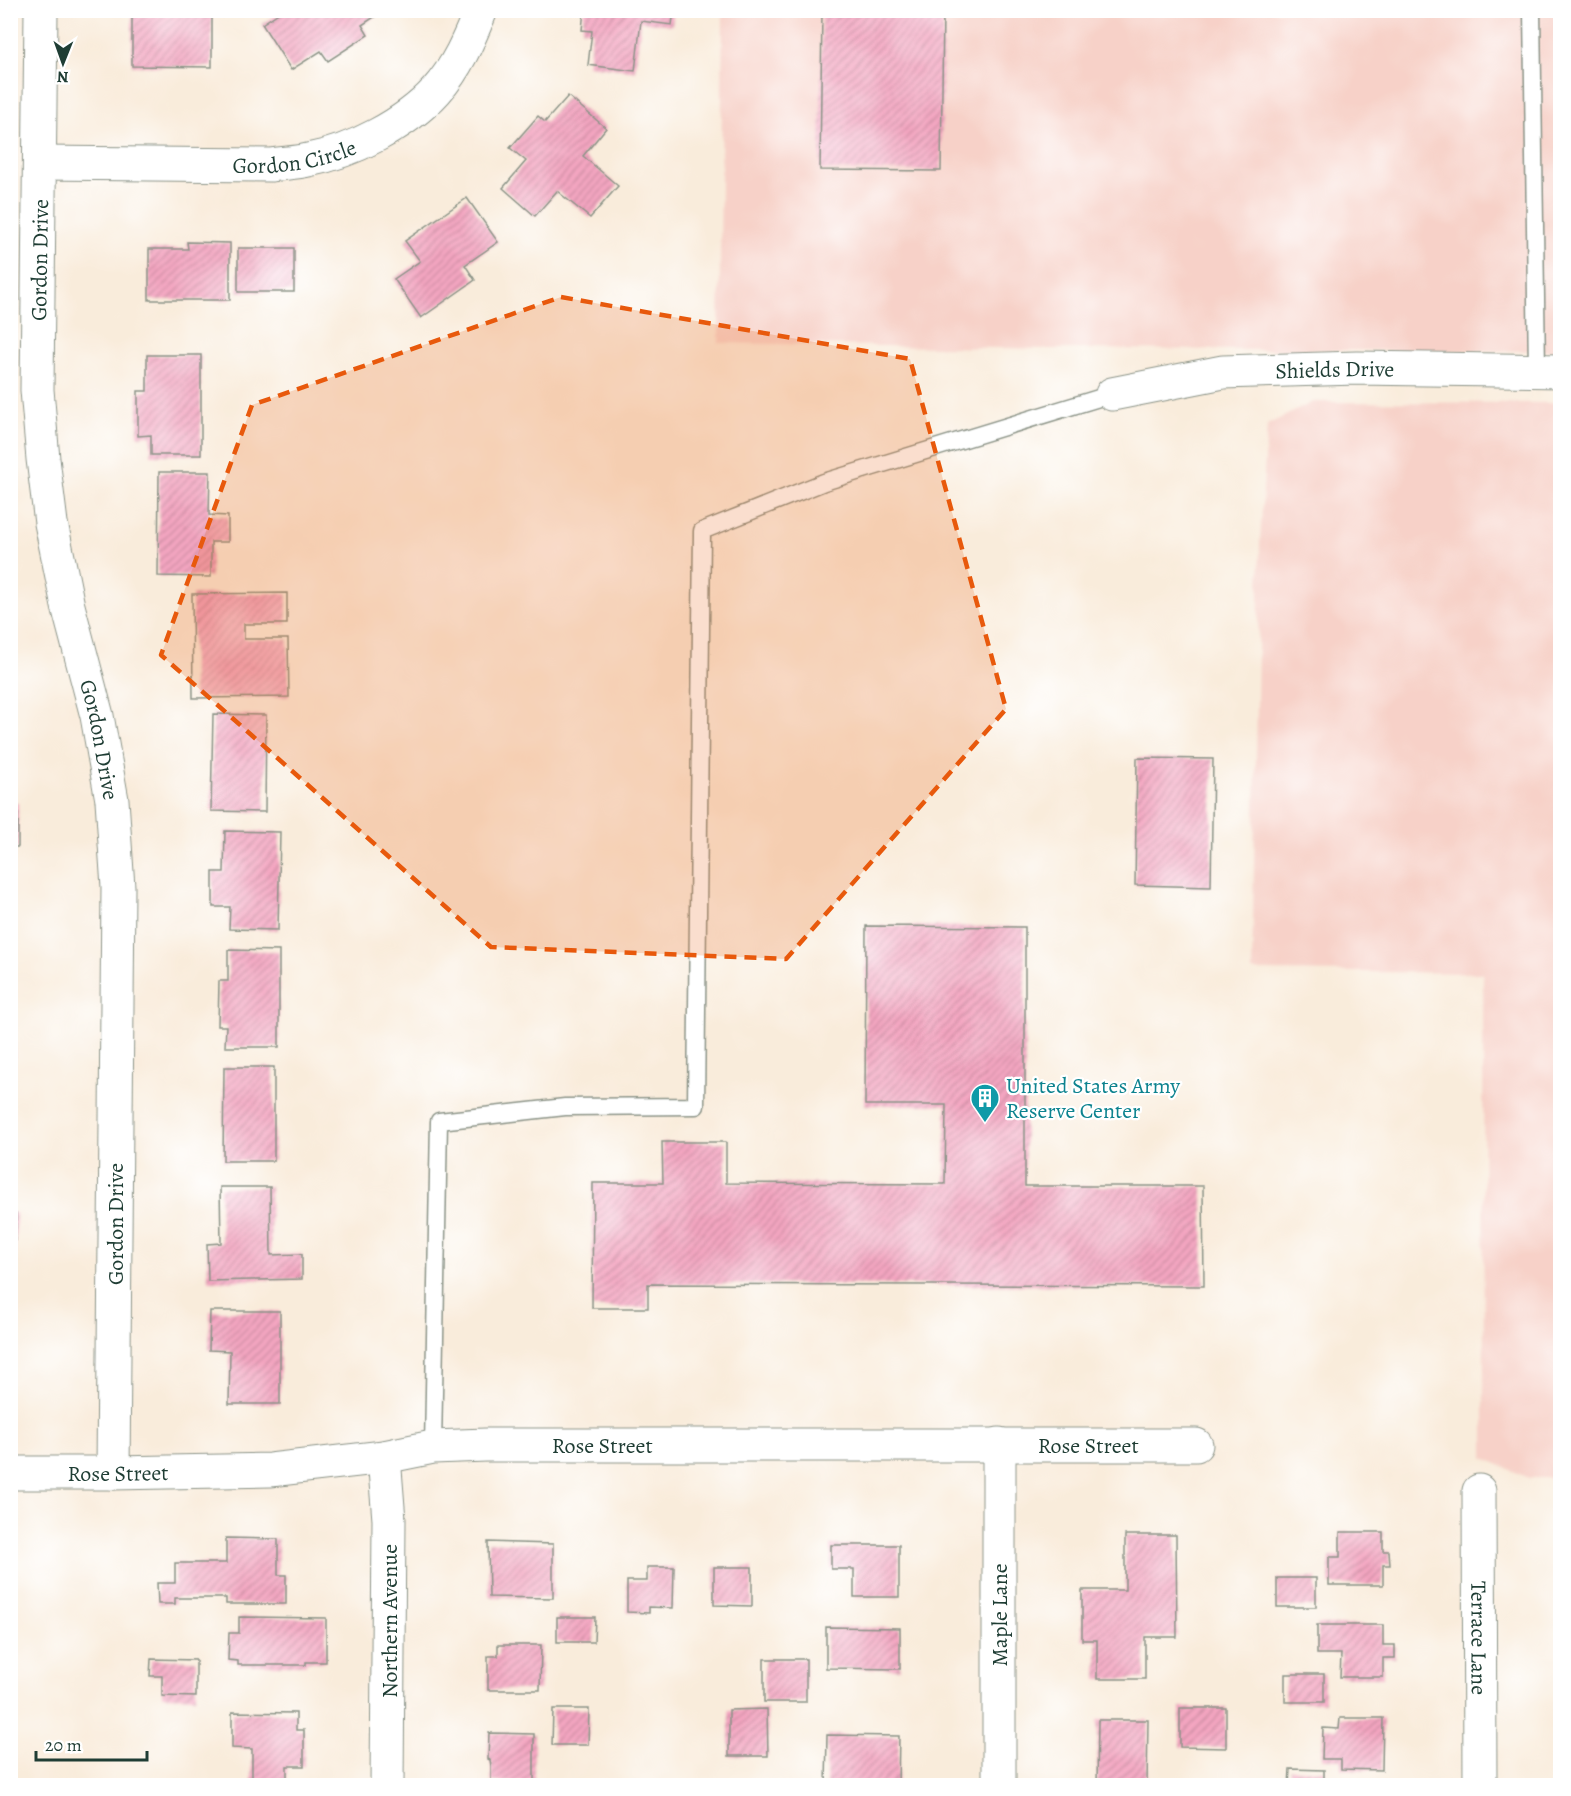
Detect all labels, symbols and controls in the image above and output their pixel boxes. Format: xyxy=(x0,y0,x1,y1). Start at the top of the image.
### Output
north arrow xyxy=(33,33,93,93)
text: N xyxy=(56,66,69,88)
street label: Gordon Circle xyxy=(232,133,361,182)
street label: Gordon Drive xyxy=(24,199,56,321)
street label: Shields Drive xyxy=(1275,354,1395,386)
street label: Gordon Drive xyxy=(72,676,126,802)
place label: United States Army Reserve Center xyxy=(1006,1071,1180,1126)
building icon: United States Army Reserve Center xyxy=(969,1082,1001,1124)
street label: Gordon Drive xyxy=(101,1163,131,1285)
street label: Rose Street xyxy=(552,1431,653,1461)
street label: Rose Street xyxy=(1038,1431,1139,1461)
street label: Rose Street xyxy=(68,1458,169,1489)
street label: Northern Avenue xyxy=(375,1544,405,1698)
street label: Maple Lane xyxy=(985,1563,1015,1667)
street label: Terrace Lane xyxy=(1463,1581,1494,1695)
scale bar xyxy=(36,1724,147,1762)
text: 20 m xyxy=(45,1733,82,1757)

